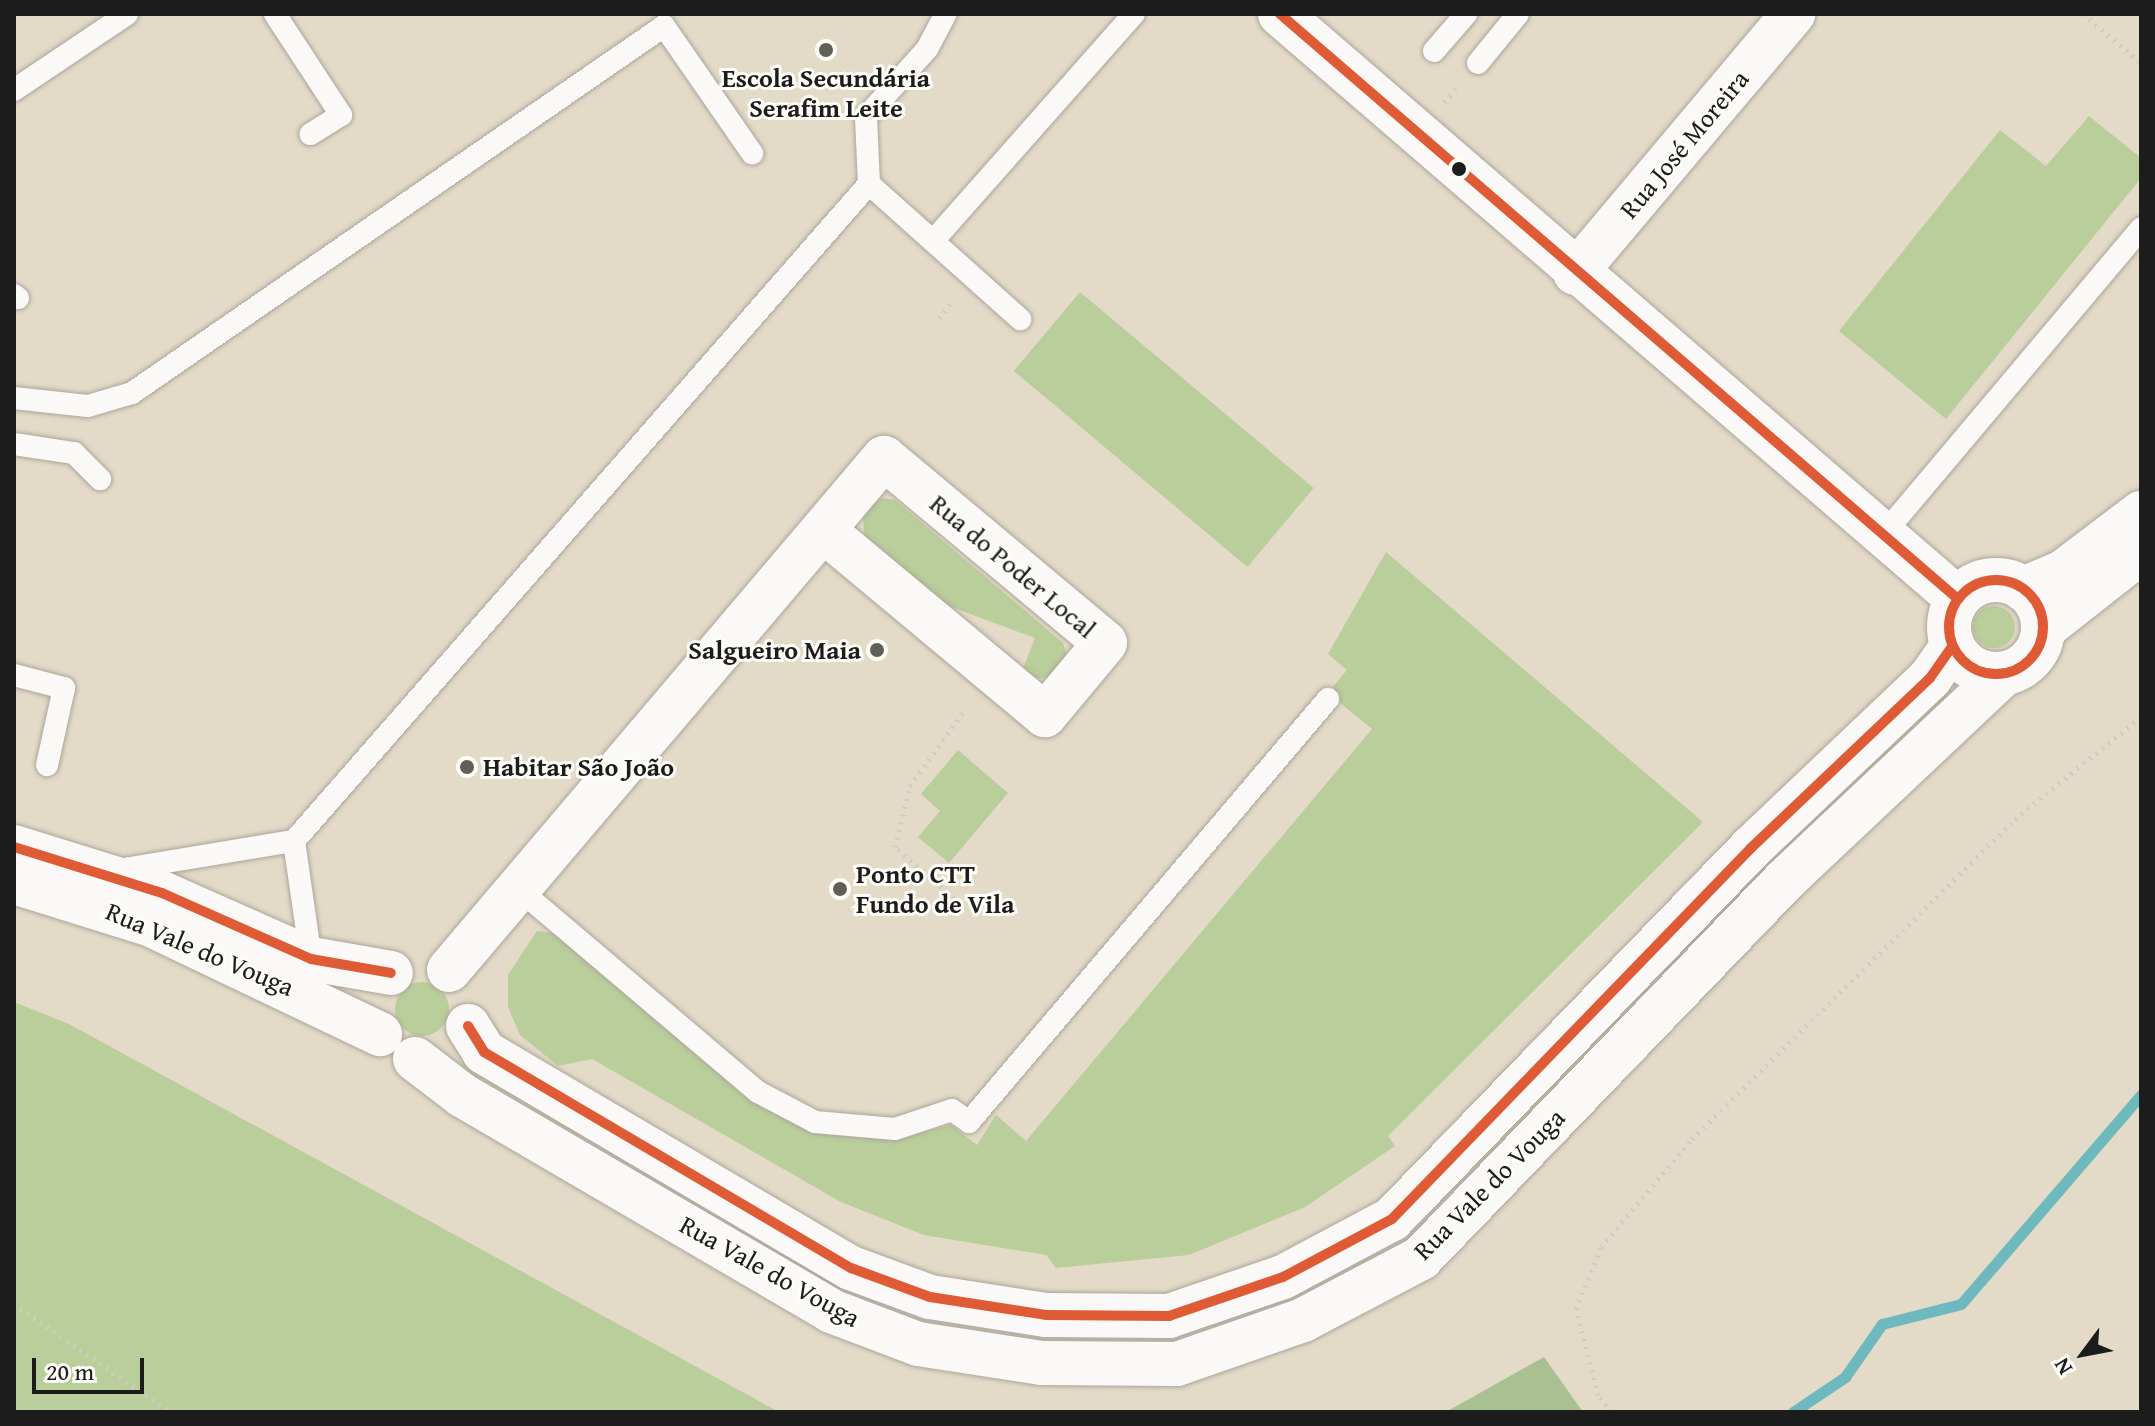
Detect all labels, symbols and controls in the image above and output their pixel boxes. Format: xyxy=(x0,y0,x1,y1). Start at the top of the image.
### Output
marker: Escola Secundária Serafim Leite xyxy=(817,41,835,59)
place label: Escola Secundária Serafim Leite xyxy=(722,62,930,124)
street label: Rua José Moreira xyxy=(1613,64,1755,224)
unlabelled marker xyxy=(1451,161,1467,177)
street label: Rua do Poder Local xyxy=(924,488,1102,644)
place label: Salgueiro Maia xyxy=(688,634,861,666)
marker: Salgueiro Maia xyxy=(868,641,886,659)
place label: Habitar São João xyxy=(483,751,674,783)
marker: Habitar São João xyxy=(458,758,476,776)
place label: Ponto CTT Fundo de Vila xyxy=(856,858,1014,920)
marker: Ponto CTT Fundo de Vila xyxy=(831,880,849,898)
street label: Rua Vale do Vouga xyxy=(101,895,299,1003)
street label: Rua Vale do Vouga xyxy=(1407,1102,1571,1266)
street label: Rua Vale do Vouga xyxy=(675,1209,865,1333)
north arrow xyxy=(2043,1314,2123,1394)
scale bar xyxy=(36,1342,148,1392)
text: N xyxy=(2045,1352,2080,1381)
text: 20 m xyxy=(46,1354,94,1389)

